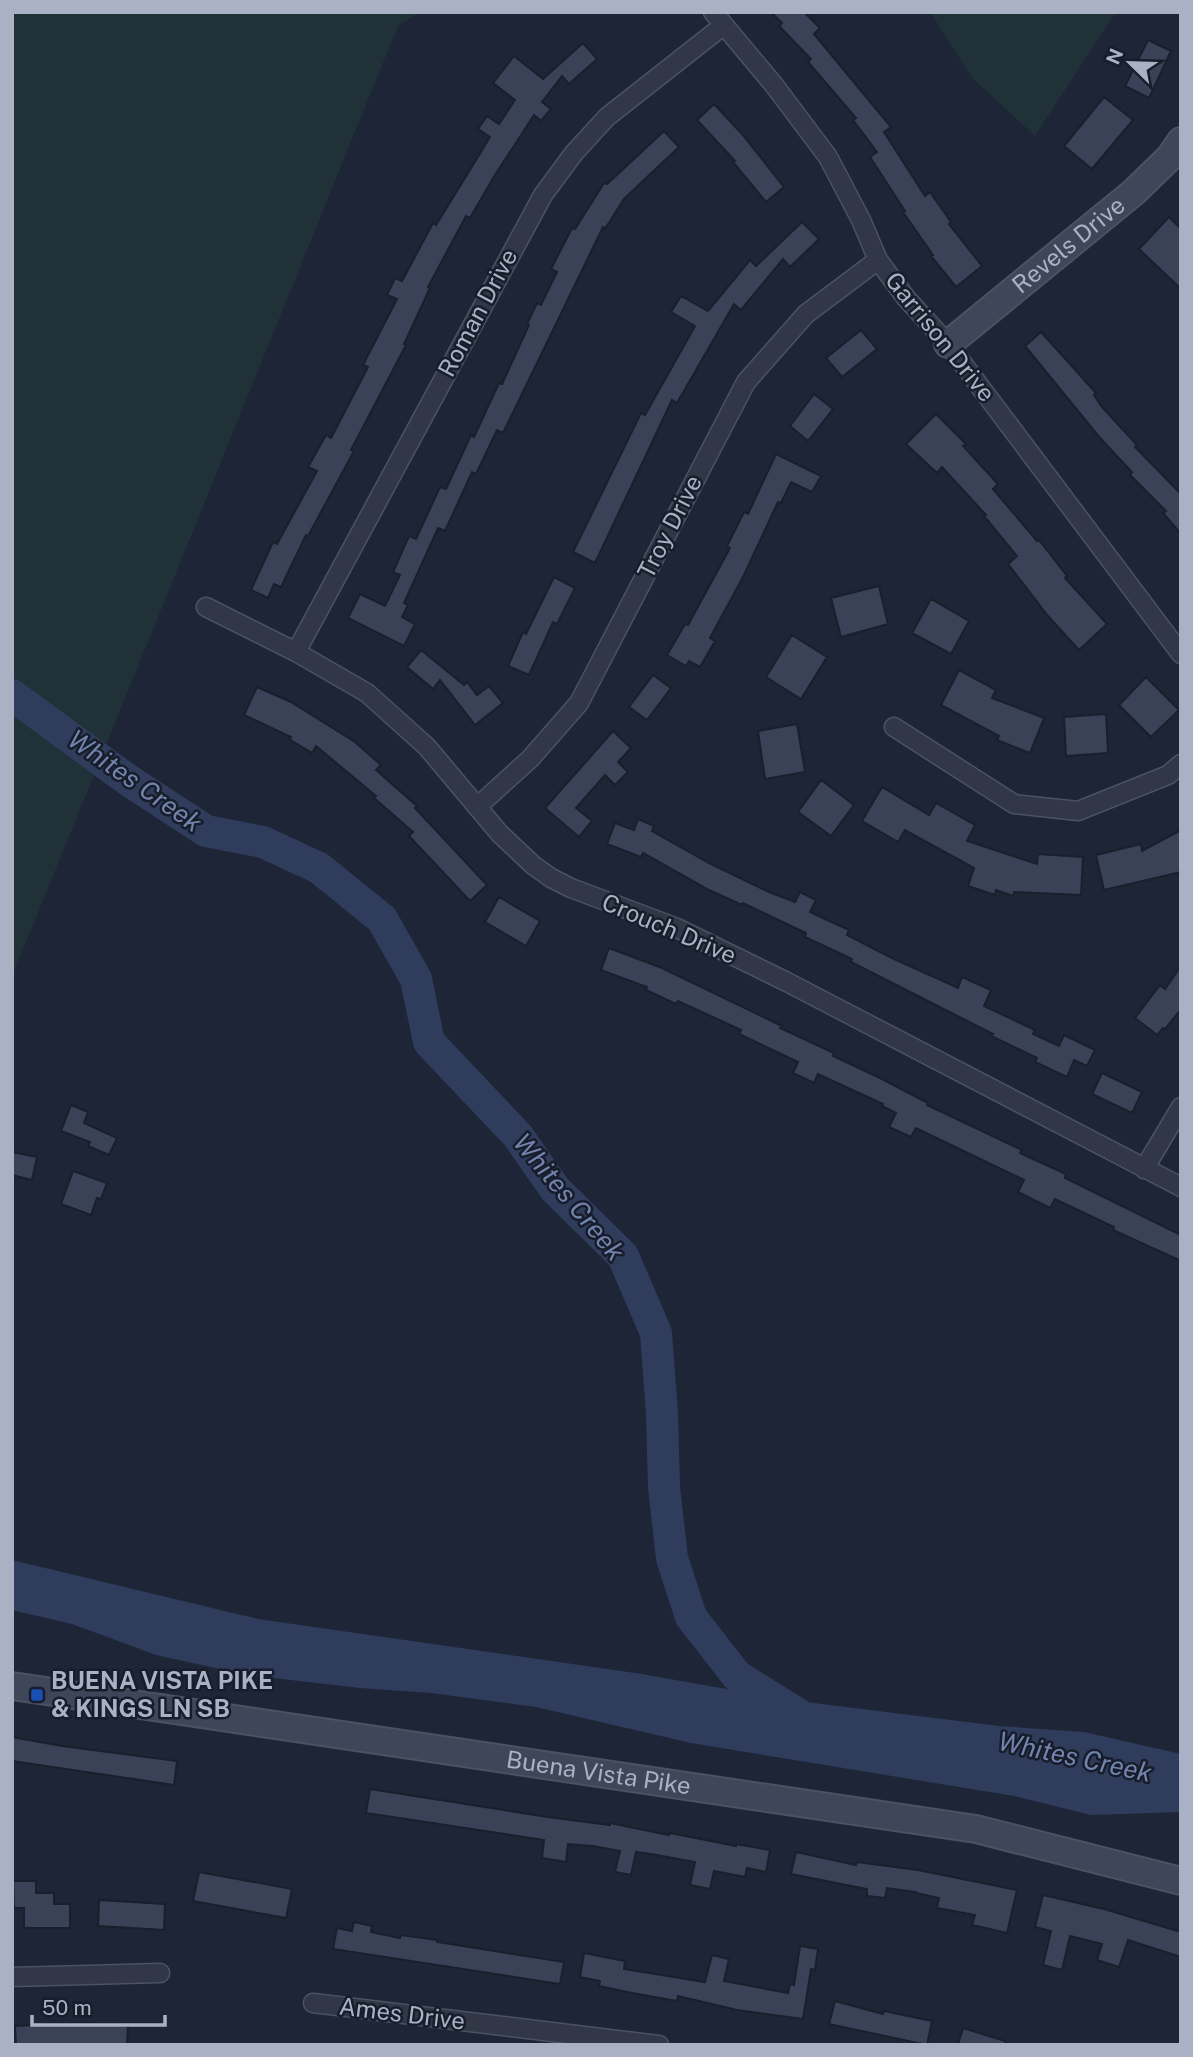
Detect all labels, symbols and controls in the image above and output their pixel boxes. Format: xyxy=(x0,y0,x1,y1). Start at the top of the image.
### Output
north arrow xyxy=(1095,28,1165,98)
text: N xyxy=(1101,45,1127,67)
street label: Revels Drive xyxy=(1006,190,1130,299)
street label: Roman Drive xyxy=(432,244,522,381)
street label: Garrison Drive xyxy=(880,266,1002,407)
street label: Troy Drive xyxy=(631,470,707,583)
water label: Whites Creek xyxy=(62,723,208,838)
street label: Crouch Drive xyxy=(598,887,741,969)
water label: Whites Creek xyxy=(507,1127,632,1267)
place label: BUENA VISTA PIKE & KINGS LN SB xyxy=(51,1666,273,1722)
marker: BUENA VISTA PIKE & KINGS LN SB xyxy=(29,1687,45,1703)
water label: Whites Creek xyxy=(995,1725,1155,1788)
street label: Buena Vista Pike xyxy=(505,1745,693,1800)
scale bar xyxy=(32,1983,164,2027)
street label: Ames Drive xyxy=(338,1991,467,2035)
text: 50 m xyxy=(42,1995,92,2020)

